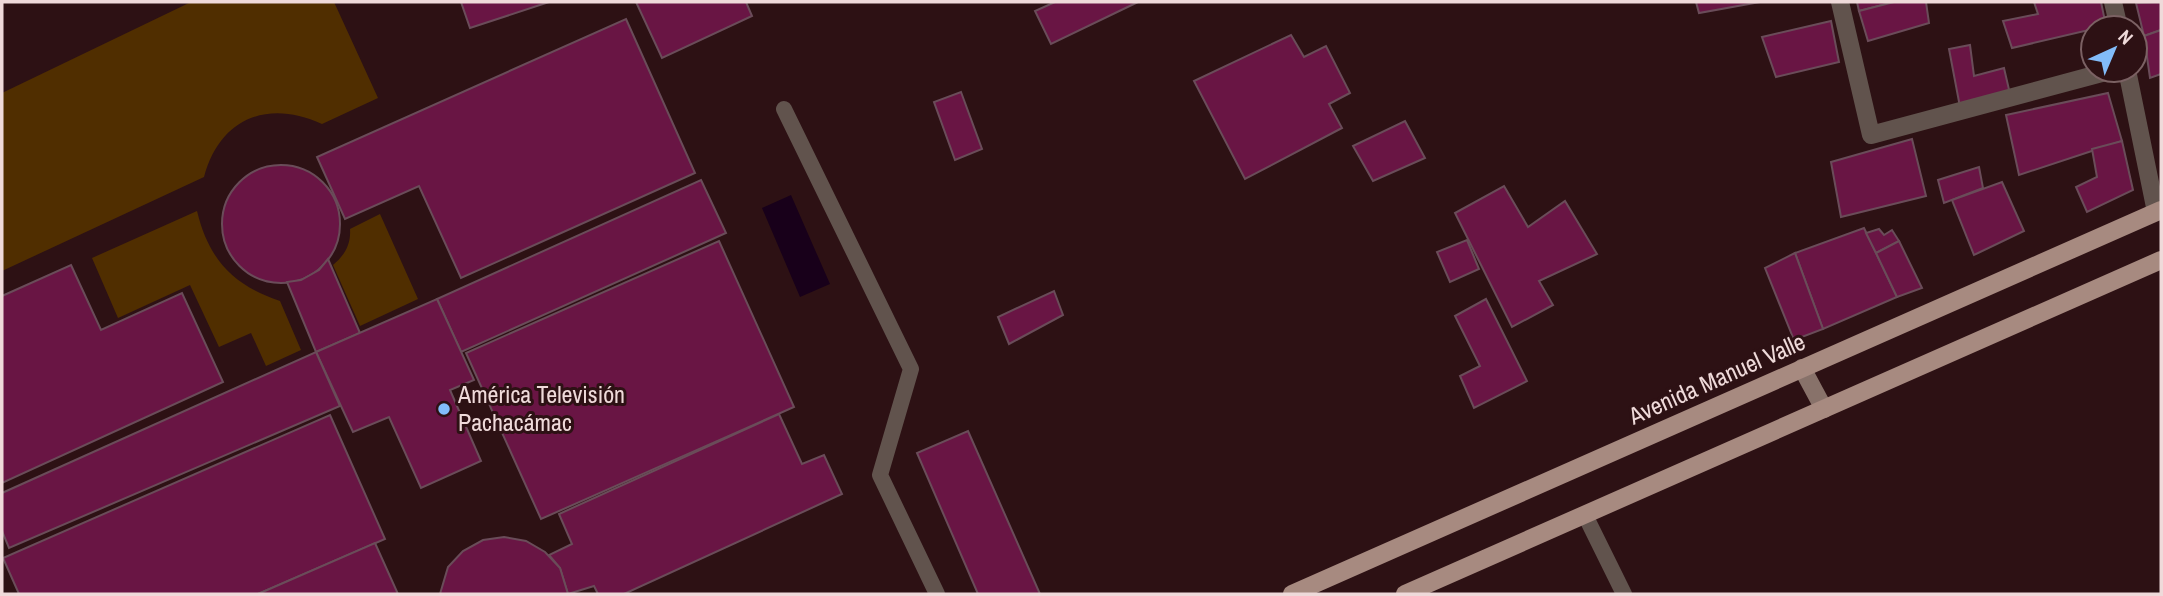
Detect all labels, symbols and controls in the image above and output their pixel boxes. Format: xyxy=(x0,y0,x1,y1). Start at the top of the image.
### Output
north arrow xyxy=(2079,14,2149,84)
text: N xyxy=(2113,24,2139,50)
street label: Avenida Manuel Valle xyxy=(1623,325,1810,432)
place label: América Televisión Pachacámac xyxy=(457,378,625,438)
marker: América Televisión Pachacámac xyxy=(436,401,452,417)

